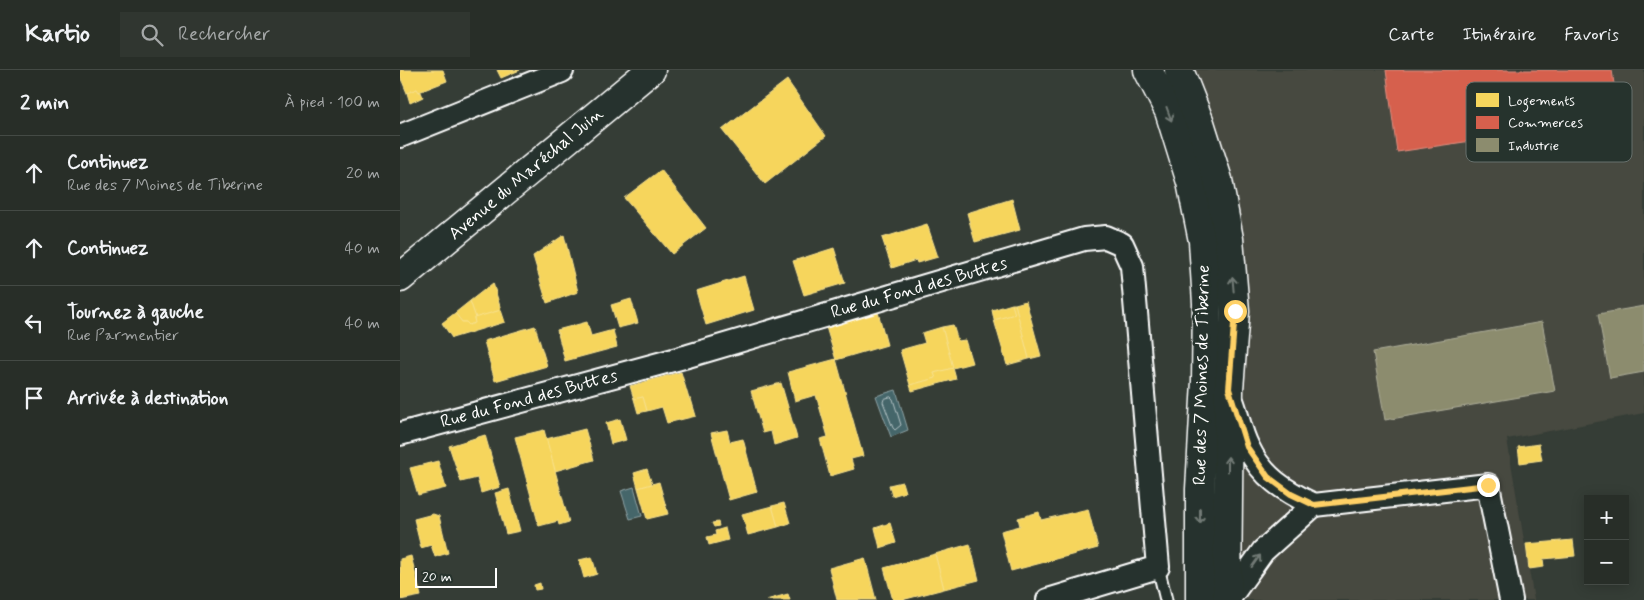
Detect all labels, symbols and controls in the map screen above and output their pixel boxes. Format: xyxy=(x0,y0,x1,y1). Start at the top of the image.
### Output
search box xyxy=(120,12,470,57)
text: Kartio xyxy=(25,19,90,50)
icon: search xyxy=(138,21,166,49)
text: Rechercher xyxy=(178,22,270,47)
text: Carte xyxy=(1388,23,1434,47)
text: Itinéraire xyxy=(1462,23,1536,47)
text: Favoris xyxy=(1564,23,1619,47)
legend xyxy=(1466,82,1632,162)
text: 2 min xyxy=(20,89,69,117)
text: À pied · 100 m xyxy=(285,92,380,113)
text: Logements xyxy=(1508,92,1575,112)
street label: Avenue du Maréchal Juin xyxy=(444,102,608,246)
one-way arrow xyxy=(1165,106,1174,121)
text: Commerces xyxy=(1508,114,1583,132)
text: Industrie xyxy=(1508,137,1559,155)
text: Continuez xyxy=(67,150,148,175)
icon: ahead xyxy=(20,159,48,187)
text: 20 m xyxy=(346,163,380,184)
text: Rue des 7 Moines de Tiberine xyxy=(67,175,263,196)
icon: ahead xyxy=(20,234,48,262)
text: Continuez xyxy=(67,236,148,261)
text: 40 m xyxy=(344,238,380,259)
street label: Rue du Fond des Buttes xyxy=(828,251,1010,325)
street label: Rue des 7 Moines de Tiberine xyxy=(1188,265,1216,485)
one-way arrow xyxy=(1228,276,1237,292)
text: Tournez à gauche xyxy=(67,300,204,325)
route start xyxy=(1224,300,1247,323)
icon: left xyxy=(20,309,48,337)
text: 40 m xyxy=(344,313,380,334)
text: Rue Parmentier xyxy=(67,325,179,346)
street label: Rue du Fond des Buttes xyxy=(438,364,620,434)
icon: arrive xyxy=(20,384,48,412)
text: Arrivée à destination xyxy=(67,386,228,411)
one-way arrow xyxy=(1223,456,1233,472)
route end xyxy=(1477,474,1500,497)
map controls xyxy=(1584,495,1629,585)
button: + xyxy=(1584,495,1629,540)
one-way arrow xyxy=(1195,508,1205,524)
button: − xyxy=(1584,540,1629,585)
one-way arrow xyxy=(1251,554,1262,568)
scale bar xyxy=(415,565,498,588)
text: 20 m xyxy=(422,568,452,586)

